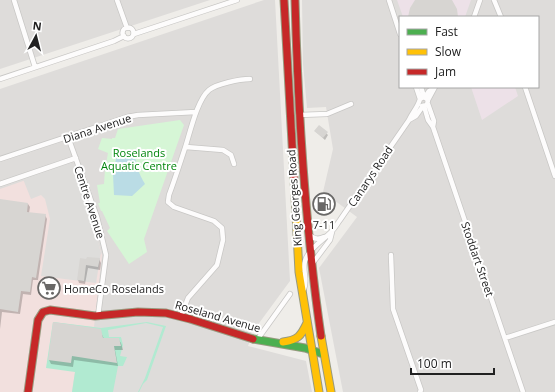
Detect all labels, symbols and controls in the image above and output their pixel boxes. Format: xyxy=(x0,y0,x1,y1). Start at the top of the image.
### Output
north arrow xyxy=(16,16,56,56)
legend xyxy=(399,16,539,88)
text: N xyxy=(32,18,43,34)
text: Fast xyxy=(435,23,458,40)
text: Slow xyxy=(435,43,462,60)
text: Jam xyxy=(434,63,456,80)
street label: Diana Avenue xyxy=(61,110,133,146)
street label: Canarys Road xyxy=(344,143,396,209)
park label: Roselands Aquatic Centre xyxy=(101,145,177,173)
street label: King Georges Road xyxy=(283,149,305,247)
street label: Centre Avenue xyxy=(71,164,109,240)
fuel station icon: 7-11 xyxy=(311,191,337,217)
place label: 7-11 xyxy=(313,217,335,232)
street label: Stoddart Street xyxy=(458,220,498,298)
supermarket icon: HomeCo Roselands xyxy=(36,275,62,301)
place label: HomeCo Roselands xyxy=(64,281,164,296)
street label: Roseland Avenue xyxy=(173,297,263,335)
scale bar xyxy=(411,350,494,376)
text: 100 m xyxy=(417,355,452,372)

